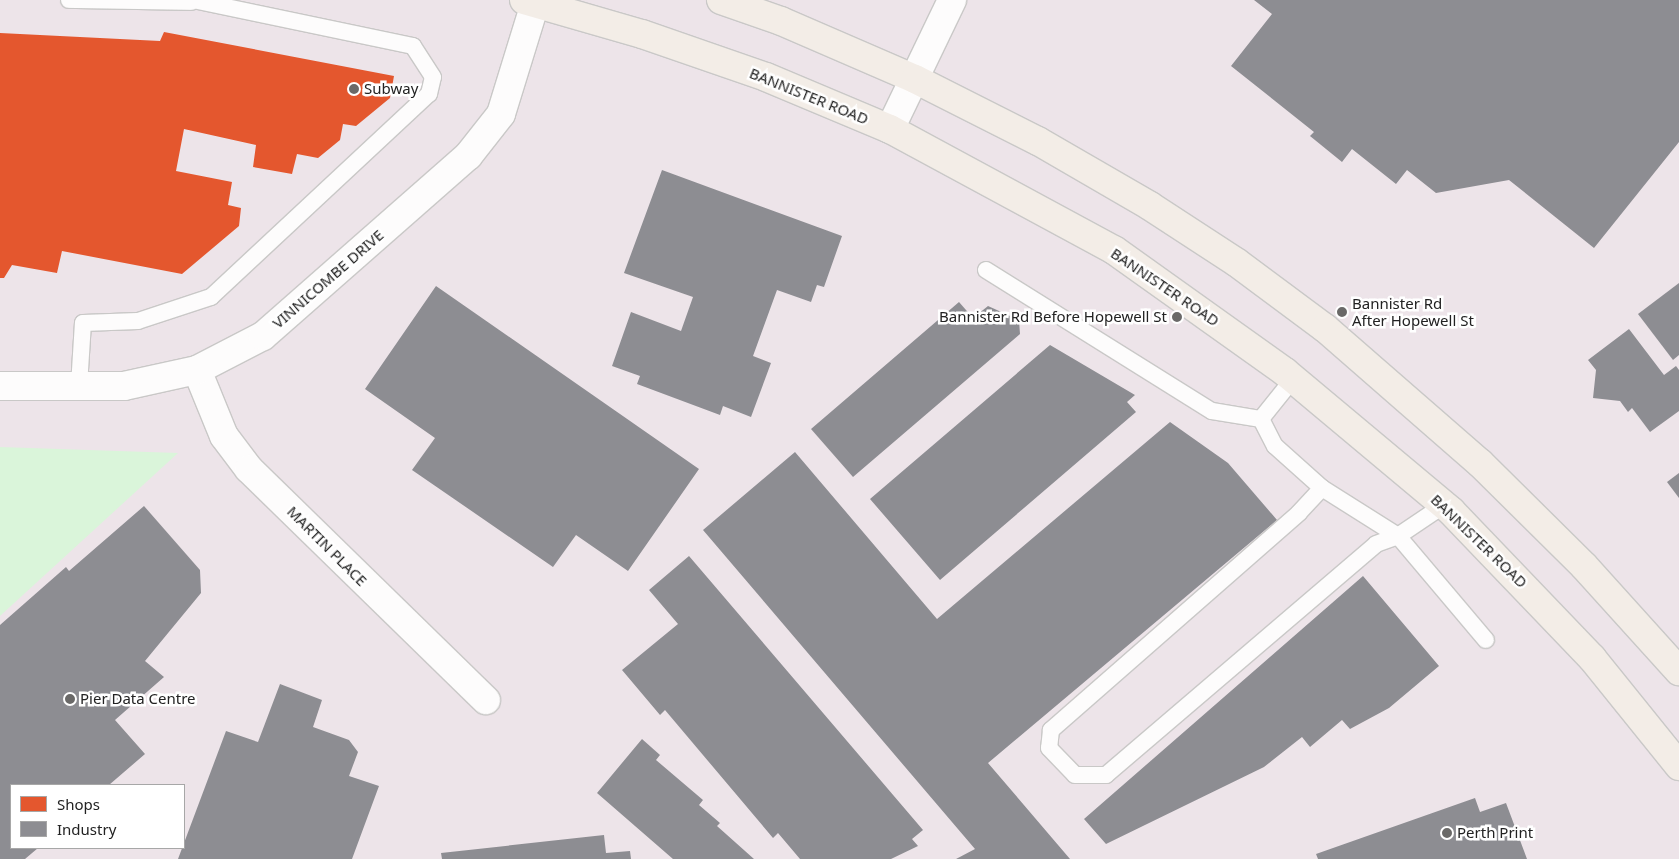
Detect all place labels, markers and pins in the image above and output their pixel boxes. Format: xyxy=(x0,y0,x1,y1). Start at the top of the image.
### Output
place label: Subway xyxy=(364,80,418,98)
marker: Subway xyxy=(348,83,360,95)
place label: Bannister Rd After Hopewell St xyxy=(1352,294,1474,329)
marker: Bannister Rd After Hopewell St xyxy=(1336,306,1348,318)
place label: Bannister Rd Before Hopewell St xyxy=(939,308,1167,326)
marker: Bannister Rd Before Hopewell St xyxy=(1171,311,1183,323)
place label: Pier Data Centre xyxy=(80,690,196,708)
marker: Pier Data Centre xyxy=(64,693,76,705)
place label: Perth Print xyxy=(1457,824,1533,842)
marker: Perth Print xyxy=(1441,827,1453,839)

